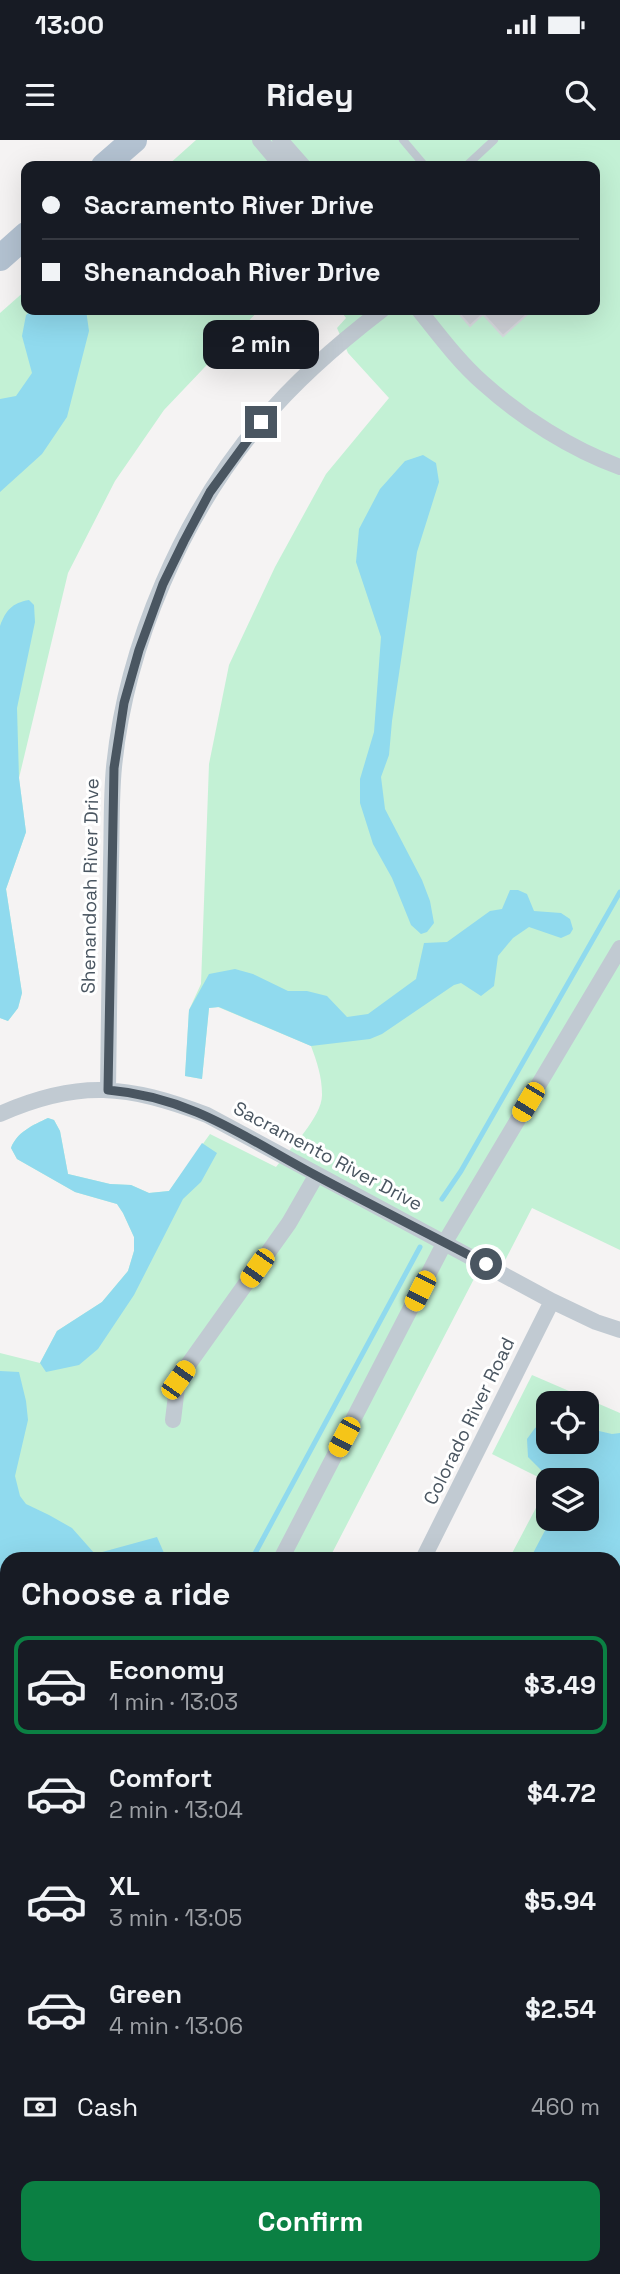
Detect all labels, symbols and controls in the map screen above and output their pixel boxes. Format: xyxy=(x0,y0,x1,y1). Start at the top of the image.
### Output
text: 13:00 xyxy=(35,8,104,42)
text: Ridey xyxy=(266,75,354,115)
icon: menu xyxy=(21,76,59,114)
icon: search xyxy=(561,76,599,114)
text: Sacramento River Drive xyxy=(84,188,374,222)
text: Shenandoah River Drive xyxy=(84,255,381,289)
callout: 2 min xyxy=(203,320,319,370)
text: 2 min xyxy=(231,329,291,359)
route end xyxy=(245,406,277,438)
street label: Shenandoah River Drive xyxy=(76,778,104,994)
car xyxy=(509,1079,548,1125)
street label: Sacramento River Drive xyxy=(229,1095,427,1217)
car xyxy=(237,1245,278,1291)
route start xyxy=(470,1248,502,1280)
car xyxy=(402,1268,439,1314)
street label: Colorado River Road xyxy=(418,1333,520,1509)
car xyxy=(158,1357,199,1403)
map controls xyxy=(536,1391,599,1531)
button: locate xyxy=(536,1391,599,1454)
car xyxy=(325,1414,364,1460)
button: layers xyxy=(536,1468,599,1531)
text: Choose a ride xyxy=(21,1574,231,1614)
text: Economy xyxy=(109,1653,225,1687)
icon: car xyxy=(25,1654,88,1717)
text: $3.49 xyxy=(524,1668,596,1702)
text: 1 min · 13:03 xyxy=(109,1687,238,1717)
text: Comfort xyxy=(109,1761,212,1795)
icon: car xyxy=(25,1762,88,1825)
text: $4.72 xyxy=(527,1776,596,1810)
text: 2 min · 13:04 xyxy=(109,1795,243,1825)
text: XL xyxy=(109,1869,140,1903)
icon: car xyxy=(25,1870,88,1933)
text: $5.94 xyxy=(524,1884,596,1918)
text: 3 min · 13:05 xyxy=(109,1903,242,1933)
text: Green xyxy=(109,1977,182,2011)
icon: car xyxy=(25,1978,88,2041)
text: $2.54 xyxy=(525,1992,596,2026)
text: 4 min · 13:06 xyxy=(109,2011,243,2041)
icon: cash xyxy=(21,2088,59,2126)
text: Cash xyxy=(77,2090,138,2124)
text: 460 m xyxy=(531,2092,600,2122)
button: Confirm xyxy=(21,2181,600,2261)

